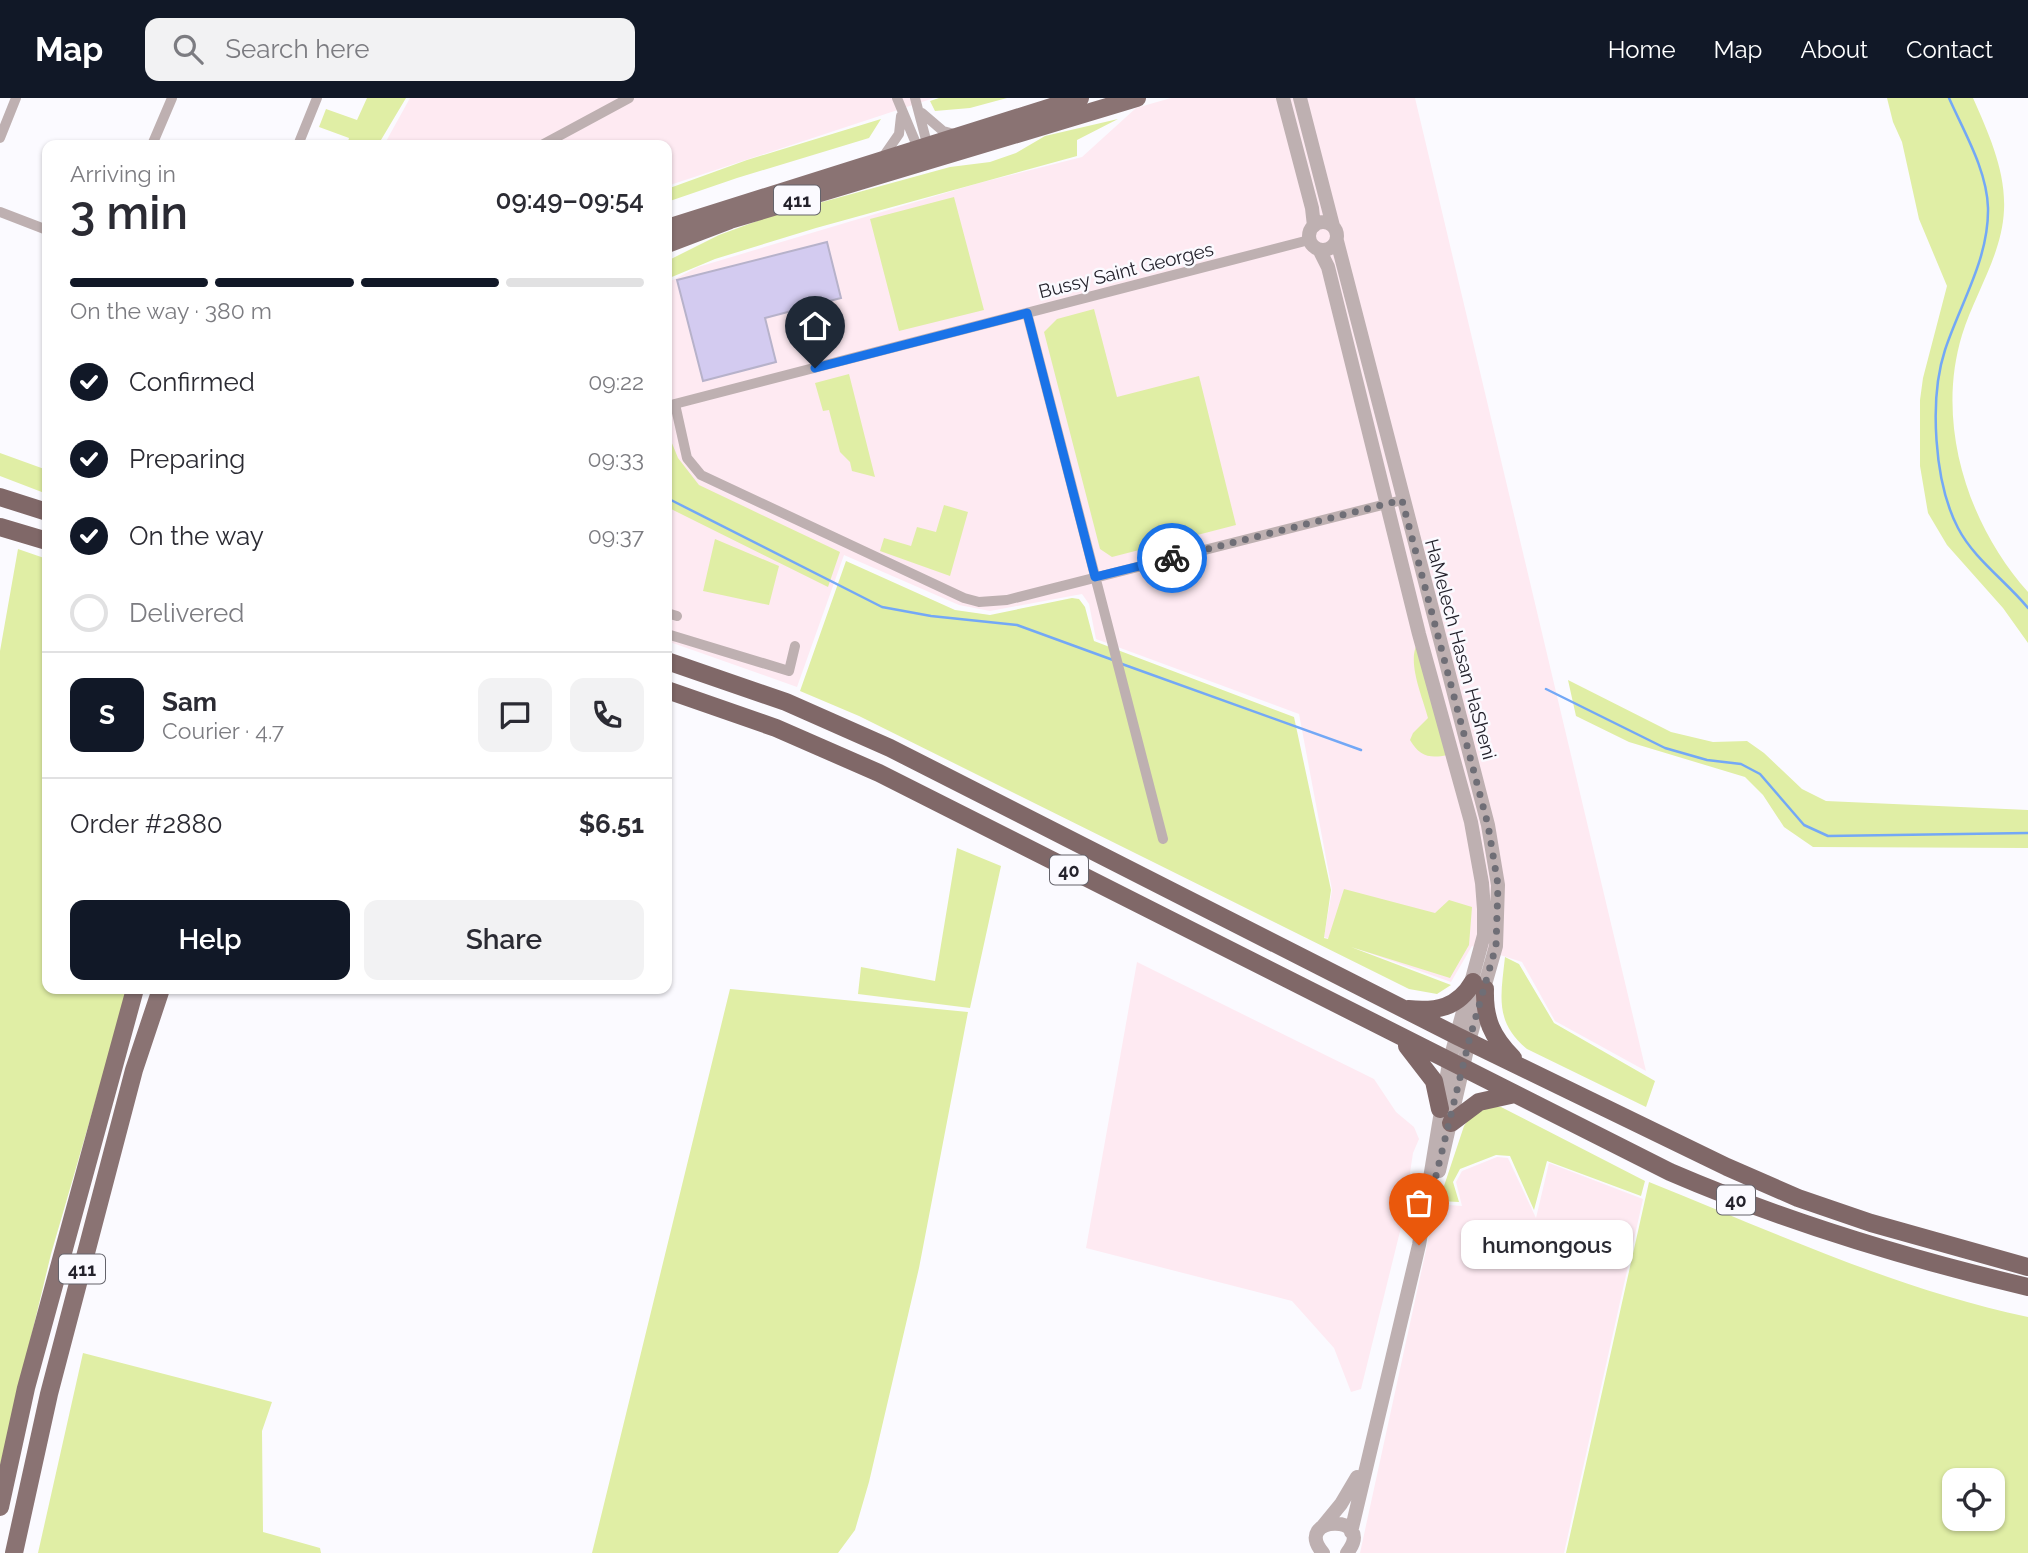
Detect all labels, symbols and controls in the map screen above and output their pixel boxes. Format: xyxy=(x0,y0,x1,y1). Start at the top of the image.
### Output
search box xyxy=(145,18,635,81)
text: Map xyxy=(35,30,103,69)
icon: search xyxy=(169,30,207,68)
text: Search here xyxy=(225,34,370,64)
text: Home xyxy=(1608,35,1676,64)
text: Map xyxy=(1714,35,1762,64)
text: About xyxy=(1800,35,1868,64)
text: Contact xyxy=(1906,35,1993,64)
text: Arriving in xyxy=(70,160,176,187)
text: 09:49–09:54 xyxy=(495,185,644,215)
text: 3 min xyxy=(70,186,188,240)
road number: 411 xyxy=(774,186,820,214)
street label: Bussy Saint Georges xyxy=(1036,238,1216,302)
pin xyxy=(785,296,845,368)
text: On the way · 380 m xyxy=(70,297,272,324)
icon: home xyxy=(796,307,834,345)
icon: check xyxy=(70,363,108,401)
text: Confirmed xyxy=(129,367,255,397)
text: 09:22 xyxy=(588,368,644,395)
icon: check xyxy=(70,440,108,478)
text: Preparing xyxy=(129,444,245,474)
text: 09:33 xyxy=(588,445,644,472)
icon: check xyxy=(70,517,108,555)
text: On the way xyxy=(129,521,264,551)
text: 09:37 xyxy=(588,522,644,549)
courier xyxy=(1137,523,1207,593)
street label: HaMelech Hasan HaSheni xyxy=(1421,536,1501,762)
icon: bike xyxy=(1153,539,1191,577)
text: Delivered xyxy=(129,598,244,628)
button: chat xyxy=(478,678,552,752)
button: phone xyxy=(570,678,644,752)
text: Sam xyxy=(162,687,217,717)
text: S xyxy=(99,700,115,730)
text: Courier · 4.7 xyxy=(162,717,284,744)
text: Order #2880 xyxy=(70,809,223,839)
text: $6.51 xyxy=(579,809,644,839)
road number: 40 xyxy=(1050,856,1088,884)
button: Help xyxy=(70,900,350,980)
button: Share xyxy=(364,900,644,980)
pin xyxy=(1389,1173,1449,1245)
icon: bag xyxy=(1400,1184,1438,1222)
road number: 40 xyxy=(1717,1185,1755,1214)
callout: humongous xyxy=(1461,1220,1632,1270)
text: humongous xyxy=(1482,1231,1612,1258)
road number: 411 xyxy=(59,1254,105,1284)
map controls xyxy=(1942,1468,2005,1531)
button: locate xyxy=(1942,1468,2005,1531)

